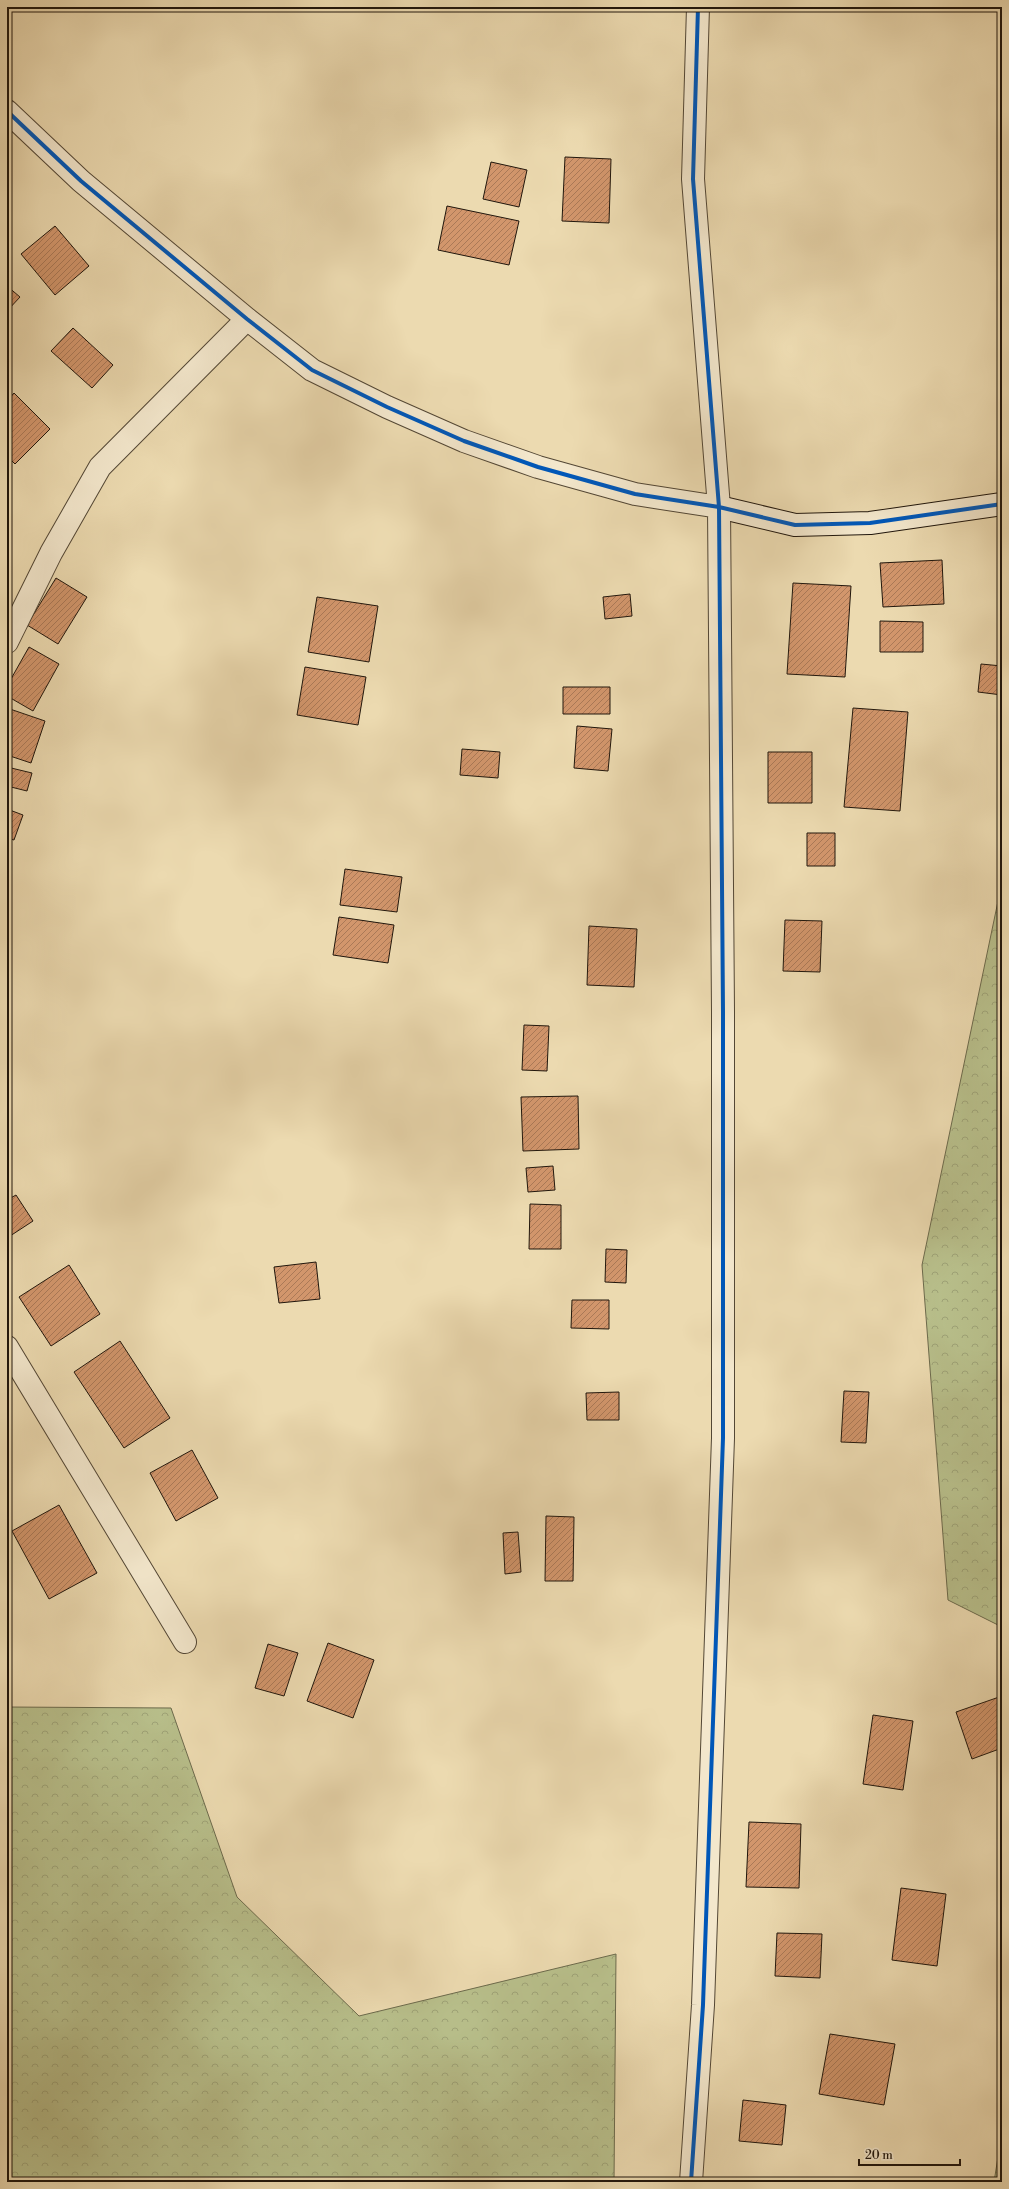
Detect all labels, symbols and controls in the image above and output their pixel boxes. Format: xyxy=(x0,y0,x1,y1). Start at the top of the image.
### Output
scale bar xyxy=(859,2141,960,2167)
text: 20 m xyxy=(865,2148,893,2163)

